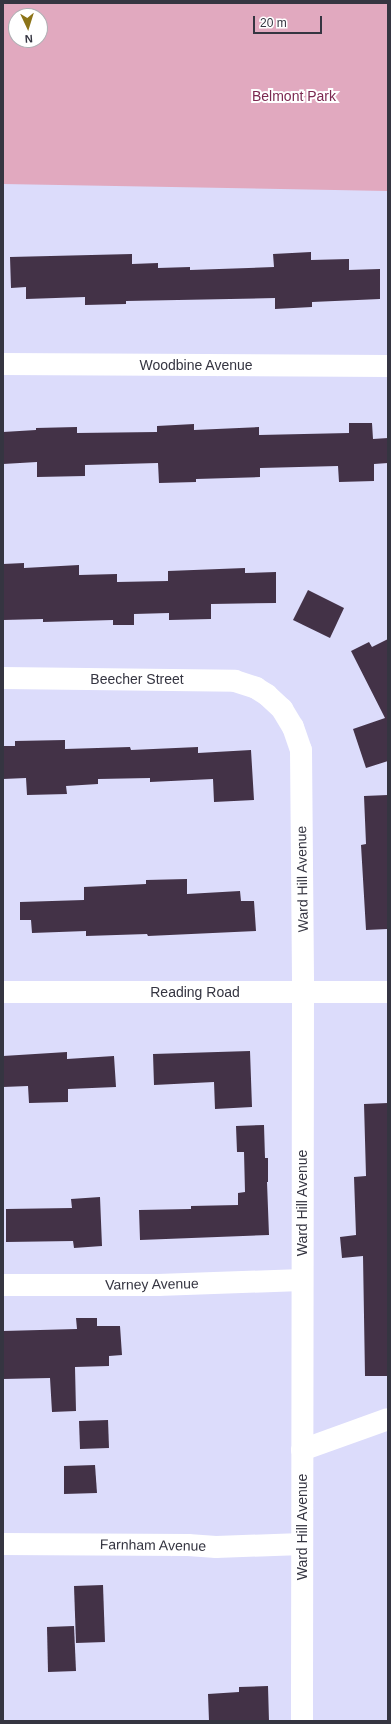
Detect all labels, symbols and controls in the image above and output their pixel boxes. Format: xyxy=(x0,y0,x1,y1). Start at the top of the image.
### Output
north arrow xyxy=(8,8,48,48)
scale bar xyxy=(255,8,324,34)
text: 20 m xyxy=(260,16,287,30)
text: N xyxy=(24,33,33,45)
park label: Belmont Park xyxy=(252,88,336,104)
street label: Woodbine Avenue xyxy=(139,357,253,373)
street label: Beecher Street xyxy=(90,671,184,687)
street label: Ward Hill Avenue xyxy=(293,825,311,933)
street label: Reading Road xyxy=(150,984,240,1000)
street label: Ward Hill Avenue xyxy=(294,1149,310,1257)
street label: Varney Avenue xyxy=(105,1275,199,1293)
street label: Ward Hill Avenue xyxy=(294,1473,310,1581)
street label: Farnham Avenue xyxy=(99,1536,207,1554)

